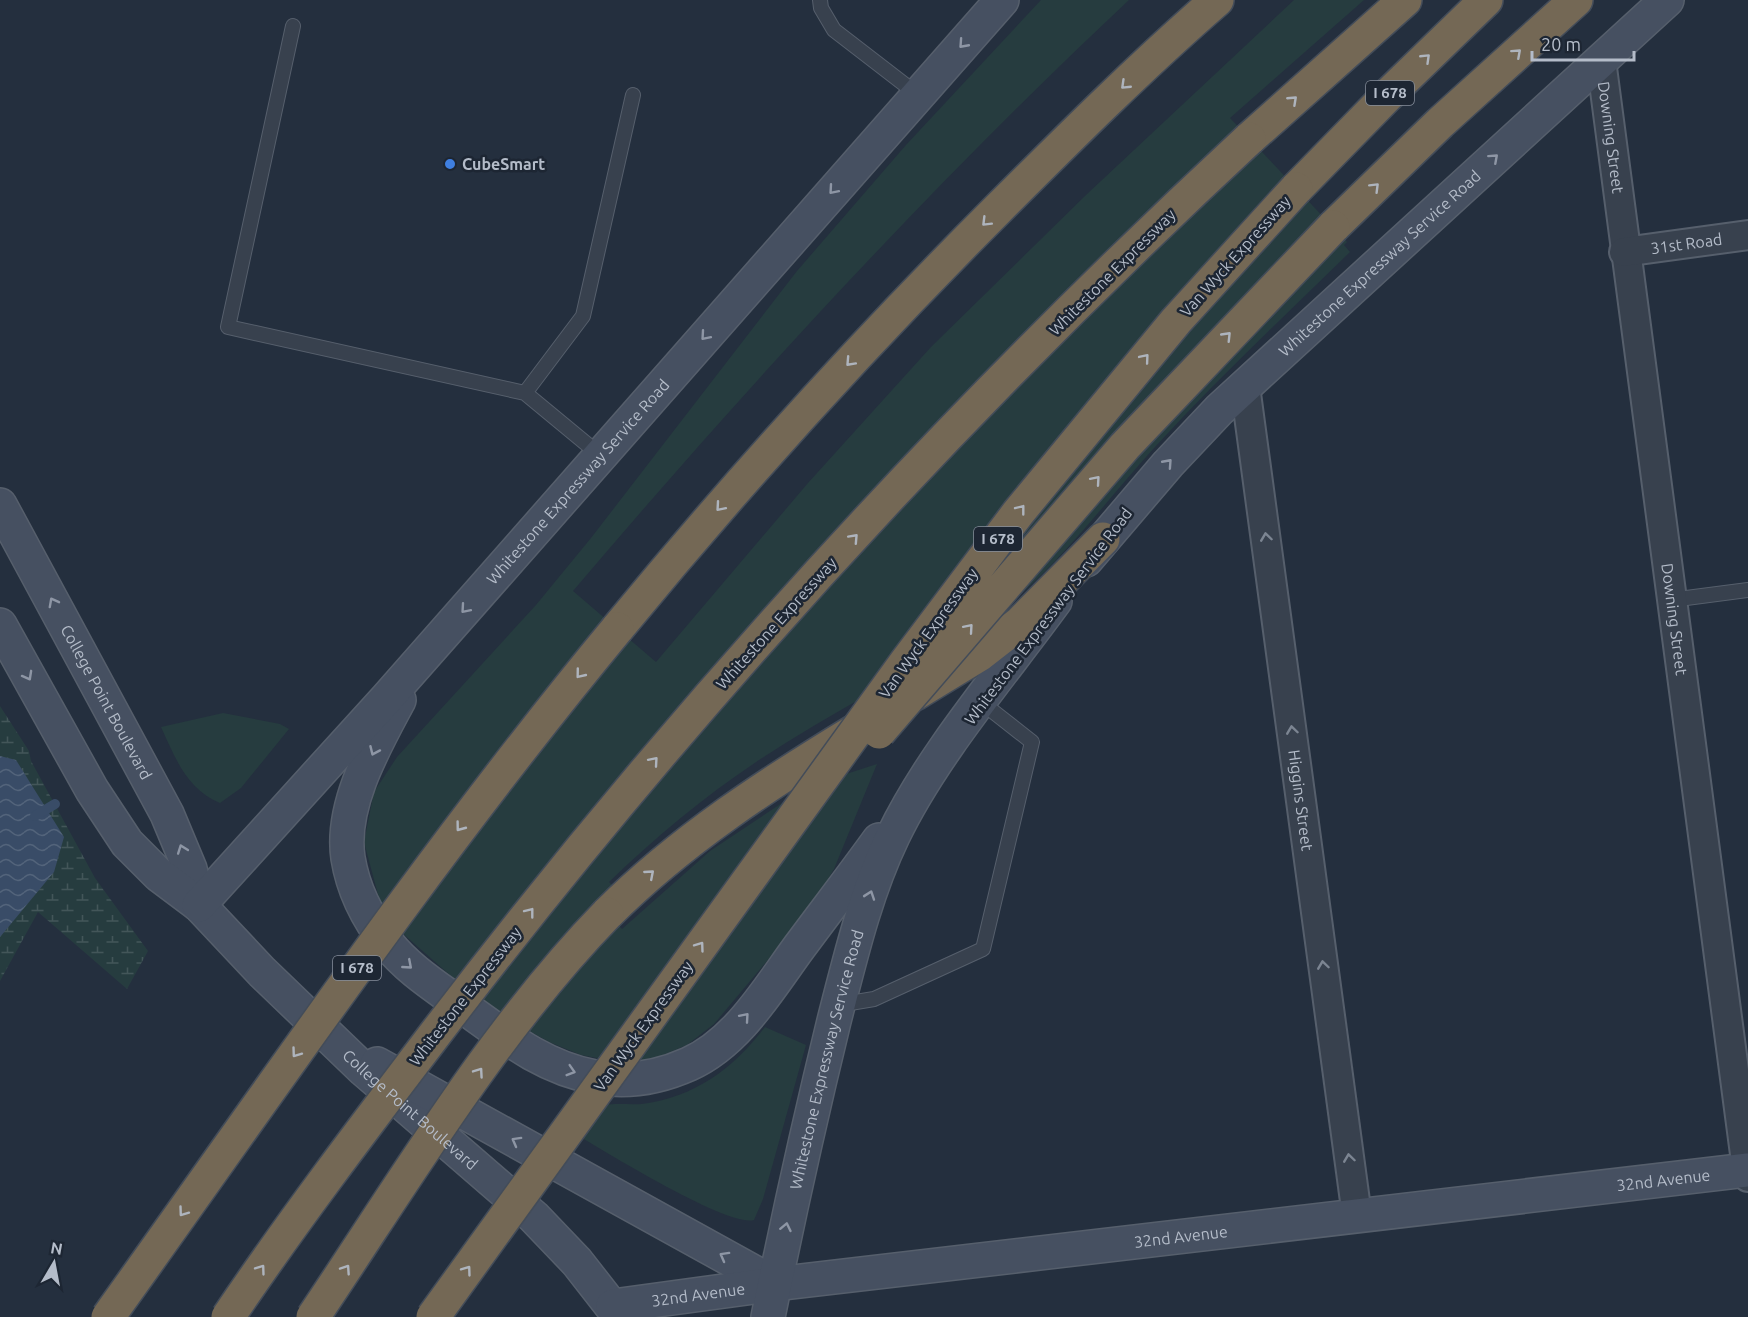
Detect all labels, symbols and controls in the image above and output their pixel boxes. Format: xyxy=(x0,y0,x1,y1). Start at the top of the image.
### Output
scale bar xyxy=(1532,24,1634,62)
text: 20 m xyxy=(1541,34,1581,54)
one-way arrow xyxy=(959,36,970,47)
one-way arrow xyxy=(1510,49,1521,60)
one-way arrow xyxy=(1420,54,1430,65)
one-way arrow xyxy=(1121,78,1131,89)
street label: Downing Street xyxy=(1595,80,1628,195)
road number: I 678 xyxy=(1366,81,1414,105)
one-way arrow xyxy=(1286,96,1297,107)
one-way arrow xyxy=(1488,154,1498,165)
place label: CubeSmart xyxy=(462,155,545,173)
marker: CubeSmart xyxy=(443,157,457,171)
street label: Whitestone Expressway Service Road xyxy=(1275,166,1484,360)
one-way arrow xyxy=(829,183,840,193)
one-way arrow xyxy=(1368,183,1379,194)
street label: Van Wyck Expressway xyxy=(1176,192,1294,320)
street label: Whitestone Expressway xyxy=(1045,205,1179,339)
one-way arrow xyxy=(982,214,993,225)
street label: 31st Road xyxy=(1650,230,1723,257)
one-way arrow xyxy=(701,329,712,340)
one-way arrow xyxy=(1220,332,1231,342)
one-way arrow xyxy=(1137,354,1148,365)
one-way arrow xyxy=(846,355,857,366)
street label: Whitestone Expressway Service Road xyxy=(483,376,673,588)
one-way arrow xyxy=(1161,460,1172,470)
one-way arrow xyxy=(1089,476,1100,487)
one-way arrow xyxy=(716,500,727,511)
street label: Whitestone Expressway Service Road xyxy=(961,504,1135,728)
one-way arrow xyxy=(1014,504,1025,515)
road number: I 678 xyxy=(974,527,1022,551)
one-way arrow xyxy=(1260,532,1272,541)
one-way arrow xyxy=(847,534,858,544)
street label: Whitestone Expressway xyxy=(712,553,840,692)
street label: Downing Street xyxy=(1658,562,1691,677)
street label: Van Wyck Expressway xyxy=(875,564,981,701)
one-way arrow xyxy=(48,597,60,608)
one-way arrow xyxy=(461,602,472,613)
street label: College Point Boulevard xyxy=(57,622,156,782)
one-way arrow xyxy=(962,624,973,635)
one-way arrow xyxy=(576,667,587,678)
one-way arrow xyxy=(21,670,33,681)
one-way arrow xyxy=(1286,726,1298,735)
one-way arrow xyxy=(370,744,382,755)
street label: Higgins Street xyxy=(1285,749,1317,853)
one-way arrow xyxy=(646,757,657,768)
one-way arrow xyxy=(456,821,467,832)
one-way arrow xyxy=(177,844,189,855)
one-way arrow xyxy=(643,870,653,881)
one-way arrow xyxy=(862,890,875,901)
one-way arrow xyxy=(522,908,533,919)
street label: Whitestone Expressway xyxy=(405,923,525,1069)
street label: Whitestone Expressway Service Road xyxy=(786,928,867,1191)
one-way arrow xyxy=(693,942,704,953)
road number: I 678 xyxy=(333,956,381,980)
street label: Van Wyck Expressway xyxy=(590,957,696,1094)
one-way arrow xyxy=(402,958,412,969)
one-way arrow xyxy=(1317,960,1330,970)
one-way arrow xyxy=(738,1014,749,1024)
street label: College Point Boulevard xyxy=(339,1046,481,1173)
one-way arrow xyxy=(292,1047,303,1058)
one-way arrow xyxy=(565,1064,576,1076)
one-way arrow xyxy=(472,1068,483,1079)
one-way arrow xyxy=(512,1137,522,1148)
one-way arrow xyxy=(1343,1154,1356,1163)
street label: 32nd Avenue xyxy=(1616,1165,1711,1194)
one-way arrow xyxy=(179,1205,190,1216)
one-way arrow xyxy=(779,1222,792,1232)
street label: 32nd Avenue xyxy=(1133,1222,1229,1251)
north arrow xyxy=(24,1233,84,1293)
text: N xyxy=(49,1238,64,1258)
one-way arrow xyxy=(719,1252,730,1263)
one-way arrow xyxy=(339,1264,350,1275)
one-way arrow xyxy=(254,1265,265,1276)
one-way arrow xyxy=(460,1265,471,1276)
street label: 32nd Avenue xyxy=(650,1279,746,1310)

